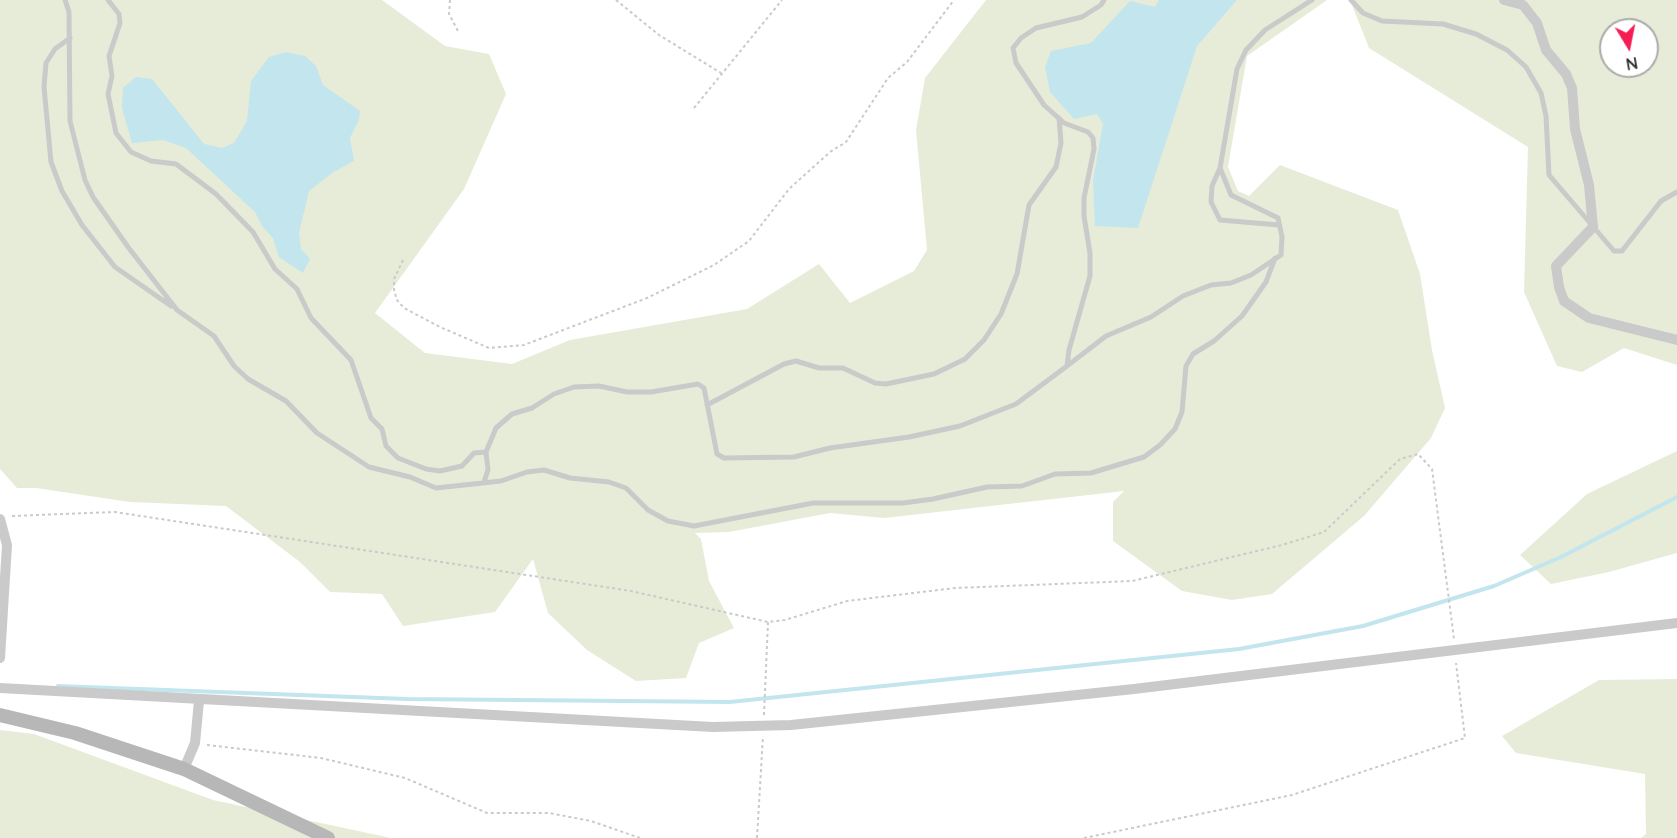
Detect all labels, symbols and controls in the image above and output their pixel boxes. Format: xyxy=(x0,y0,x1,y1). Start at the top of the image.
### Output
north arrow xyxy=(1599,18,1659,78)
text: N xyxy=(1624,53,1639,75)

